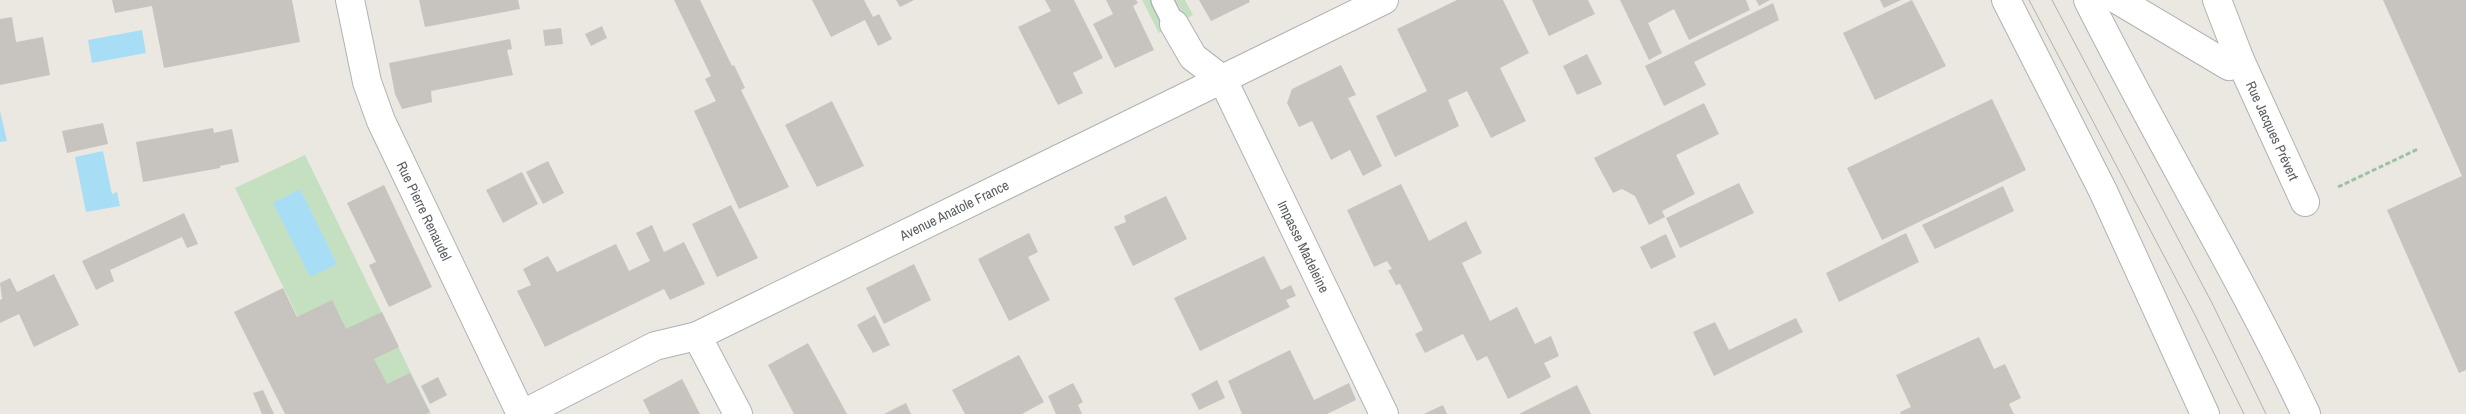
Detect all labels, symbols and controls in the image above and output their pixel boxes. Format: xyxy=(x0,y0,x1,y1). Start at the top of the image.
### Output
street label: Rue Jacques Prévert xyxy=(2242,78,2303,183)
street label: Rue Pierre Renaudel xyxy=(393,158,455,264)
street label: Avenue Anatole France xyxy=(896,176,1012,245)
street label: Impasse Madeleine xyxy=(1273,198,1333,296)

